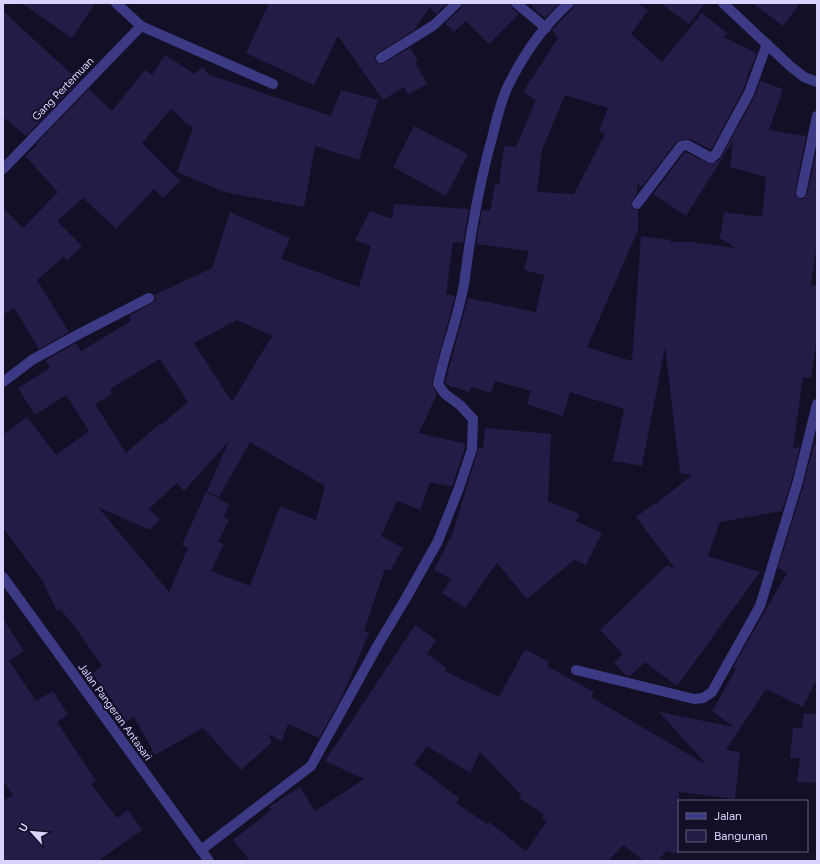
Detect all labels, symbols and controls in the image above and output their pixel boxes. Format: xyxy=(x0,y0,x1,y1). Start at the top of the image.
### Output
street label: Gang Pertemuan xyxy=(30,55,96,123)
street label: Jalan Pangeran Antasari xyxy=(75,661,155,763)
legend xyxy=(678,800,808,852)
text: Jalan xyxy=(714,809,742,823)
north arrow xyxy=(12,812,52,852)
text: U xyxy=(16,821,31,834)
text: Bangunan xyxy=(714,829,768,843)

